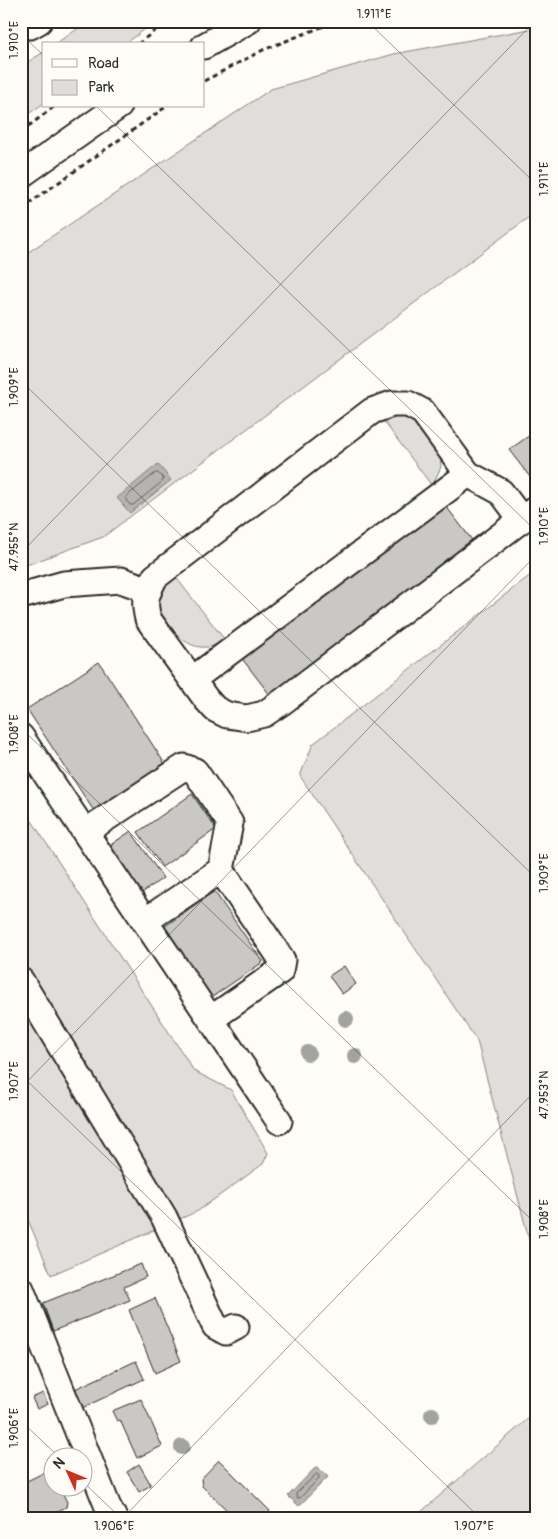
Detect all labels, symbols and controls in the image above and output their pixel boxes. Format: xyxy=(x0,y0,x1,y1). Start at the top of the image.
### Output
text: 1.911°E xyxy=(357,7,391,22)
text: 1.910°E xyxy=(7,21,22,59)
legend xyxy=(42,42,205,108)
text: Road xyxy=(88,54,119,73)
text: Park xyxy=(88,78,115,97)
text: 1.911°E xyxy=(537,162,552,196)
text: 1.909°E xyxy=(7,367,22,407)
text: 1.910°E xyxy=(537,507,552,545)
text: 47.955°N xyxy=(7,523,22,571)
text: 1.908°E xyxy=(7,714,22,754)
text: 1.909°E xyxy=(537,853,552,893)
text: 1.907°E xyxy=(7,1061,22,1101)
text: 47.953°N xyxy=(537,1071,552,1119)
text: 1.908°E xyxy=(537,1199,552,1239)
text: 1.906°E xyxy=(7,1408,22,1448)
north arrow xyxy=(42,1446,92,1496)
text: N xyxy=(50,1454,68,1473)
text: 1.906°E xyxy=(94,1519,134,1534)
text: 1.907°E xyxy=(454,1519,494,1534)

